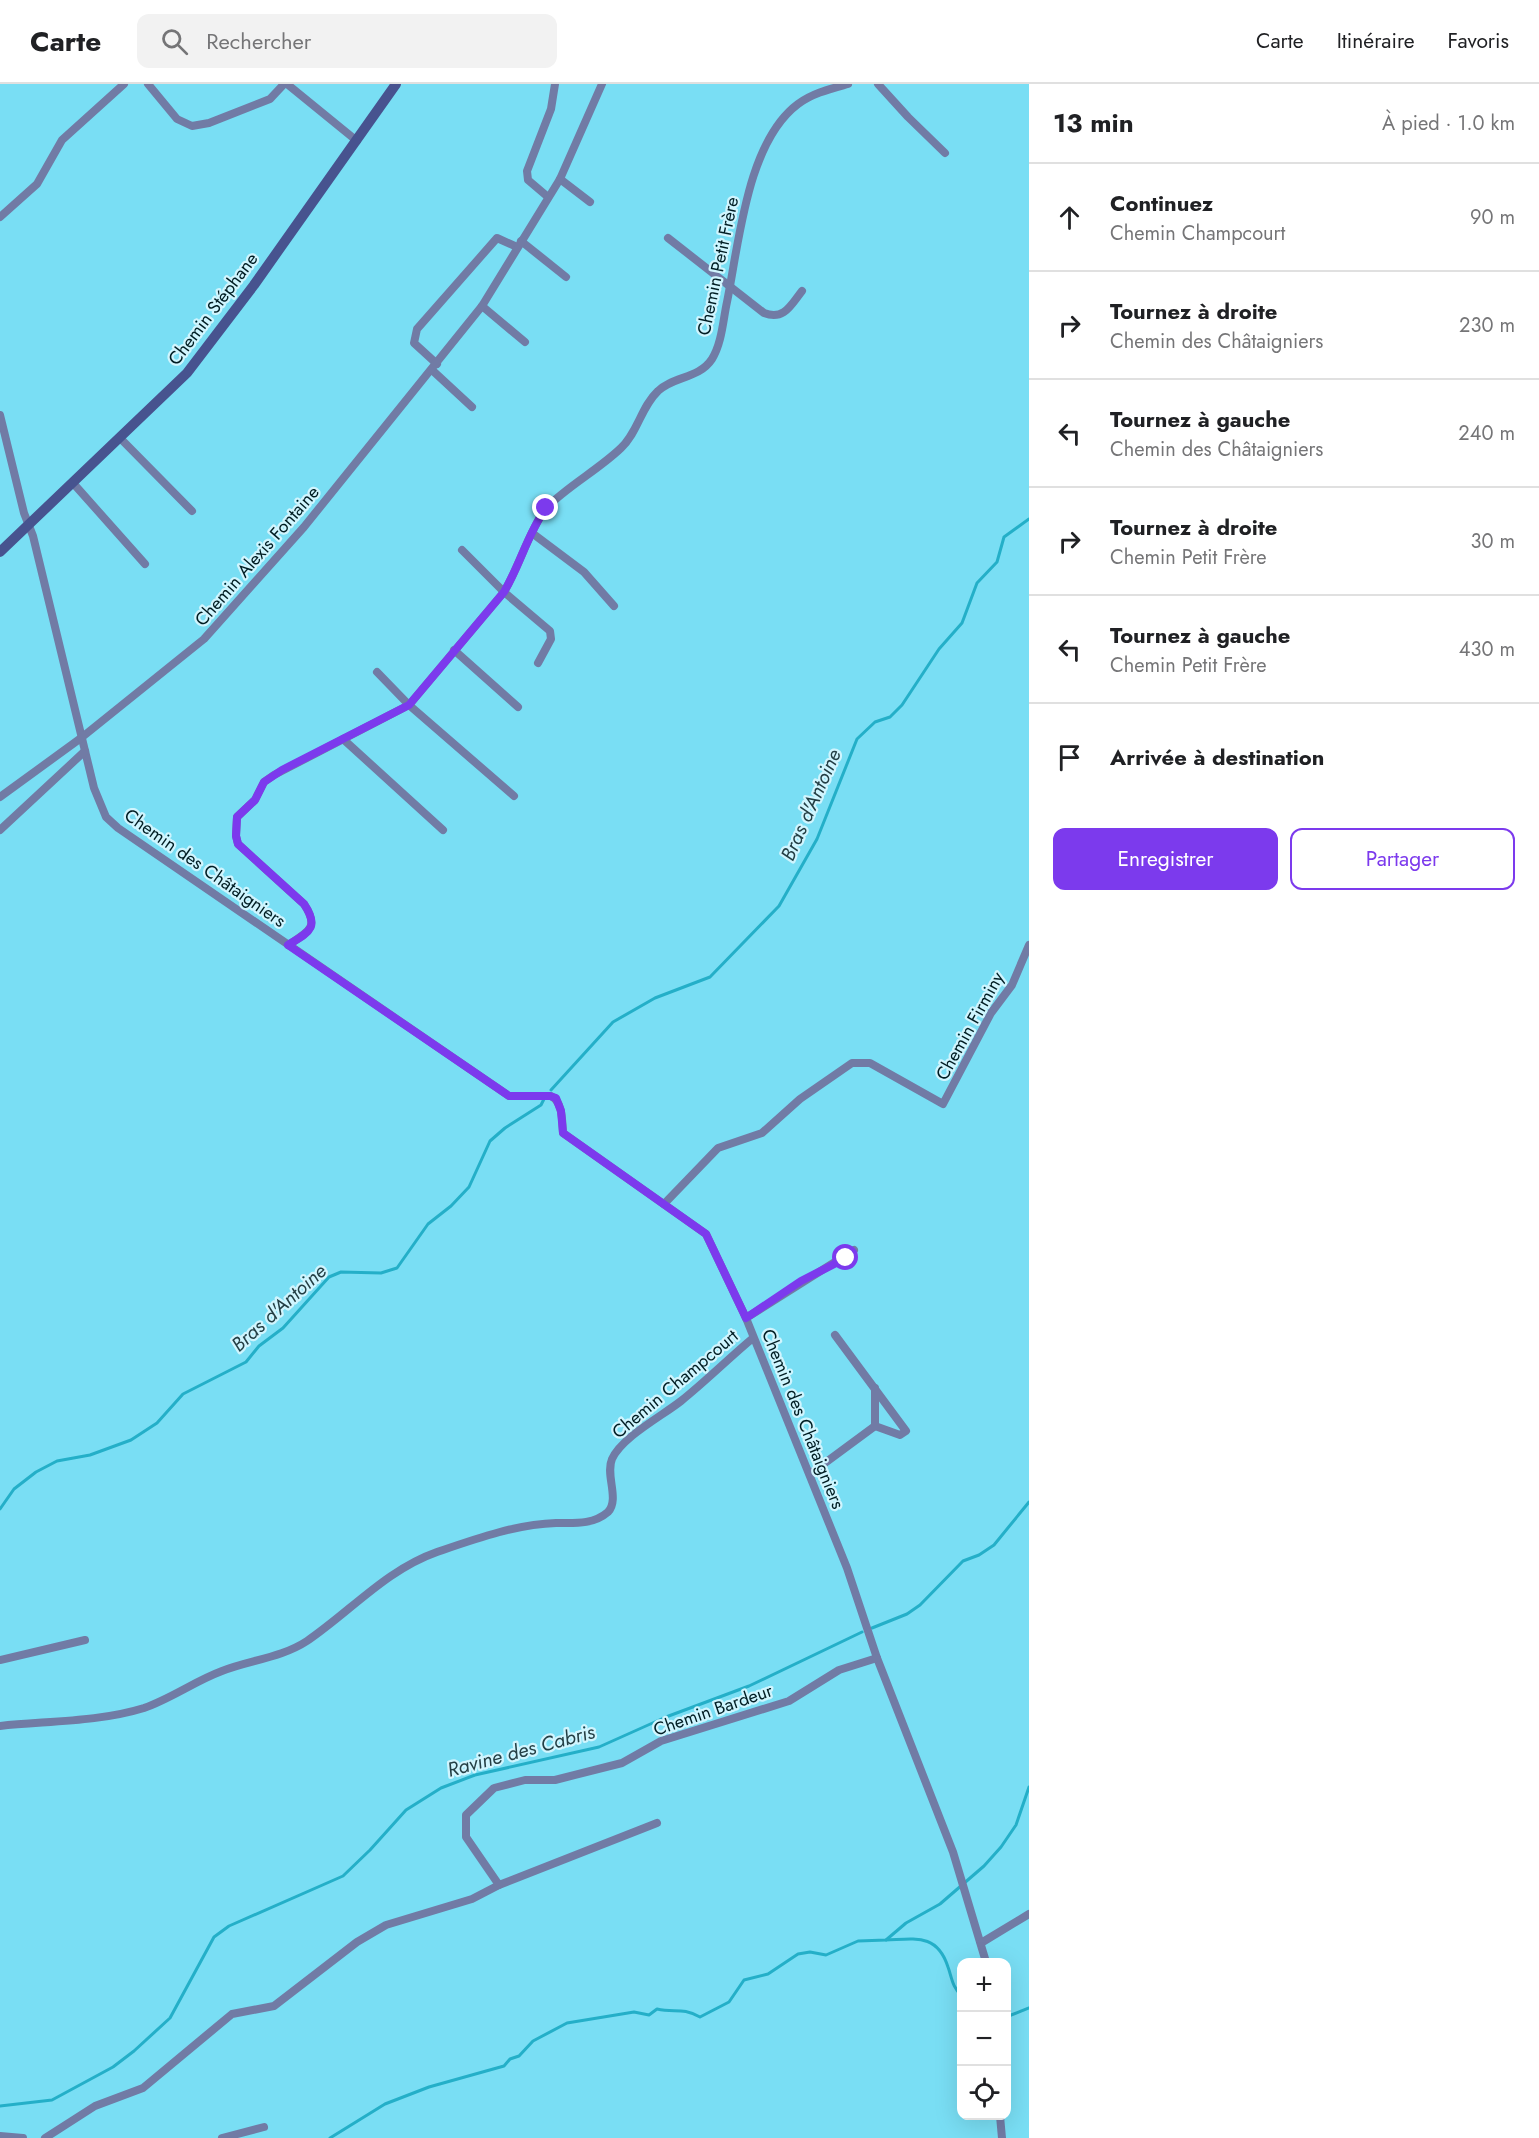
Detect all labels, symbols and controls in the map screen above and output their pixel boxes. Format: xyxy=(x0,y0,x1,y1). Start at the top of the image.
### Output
search box xyxy=(137,14,557,68)
text: Carte xyxy=(30,21,101,62)
icon: search xyxy=(158,25,191,58)
text: Rechercher xyxy=(206,25,311,57)
text: Carte xyxy=(1256,26,1304,56)
text: Itinéraire xyxy=(1337,26,1415,56)
text: Favoris xyxy=(1448,26,1509,56)
text: 13 min xyxy=(1053,104,1134,142)
text: À pied · 1.0 km xyxy=(1382,109,1515,138)
text: Continuez xyxy=(1110,187,1213,219)
street label: Chemin Petit Frère xyxy=(691,194,745,338)
icon: ahead xyxy=(1053,201,1086,234)
text: 90 m xyxy=(1470,203,1515,232)
text: Chemin Champcourt xyxy=(1110,219,1285,248)
street label: Chemin Stéphane xyxy=(162,247,264,371)
text: Tournez à droite xyxy=(1110,295,1277,327)
icon: right xyxy=(1053,309,1086,342)
text: 230 m xyxy=(1459,311,1515,340)
text: Chemin des Châtaigniers xyxy=(1110,327,1323,356)
text: Tournez à gauche xyxy=(1110,403,1290,435)
icon: left xyxy=(1053,417,1086,450)
text: 240 m xyxy=(1458,419,1515,448)
text: Chemin des Châtaigniers xyxy=(1110,435,1323,464)
street label: Chemin Alexis Fontaine xyxy=(189,480,325,632)
route end xyxy=(532,494,558,520)
text: Tournez à droite xyxy=(1110,511,1277,543)
icon: right xyxy=(1053,525,1086,558)
text: 30 m xyxy=(1470,527,1515,556)
text: Chemin Petit Frère xyxy=(1110,543,1267,572)
text: Tournez à gauche xyxy=(1110,619,1290,651)
icon: left xyxy=(1053,633,1086,666)
text: 430 m xyxy=(1459,635,1515,664)
text: Chemin Petit Frère xyxy=(1110,651,1267,680)
icon: arrive xyxy=(1053,741,1086,774)
text: Arrivée à destination xyxy=(1110,741,1324,773)
water label: Bras d'Antoine xyxy=(773,745,849,865)
street label: Chemin des Châtaigniers xyxy=(119,802,291,934)
button: Enregistrer xyxy=(1053,828,1278,890)
button: Partager xyxy=(1290,828,1515,890)
street label: Chemin Firminy xyxy=(929,967,1011,1085)
route start xyxy=(832,1244,858,1270)
water label: Bras d'Antoine xyxy=(225,1257,333,1359)
street label: Chemin Champcourt xyxy=(606,1323,744,1445)
street label: Chemin des Châtaigniers xyxy=(755,1325,851,1513)
street label: Chemin Bardeur xyxy=(650,1677,777,1743)
water label: Ravine des Cabris xyxy=(444,1717,598,1785)
map controls xyxy=(957,1958,1011,2120)
button: + xyxy=(957,1958,1011,2012)
button: − xyxy=(957,2012,1011,2066)
button: locate xyxy=(957,2066,1011,2120)

